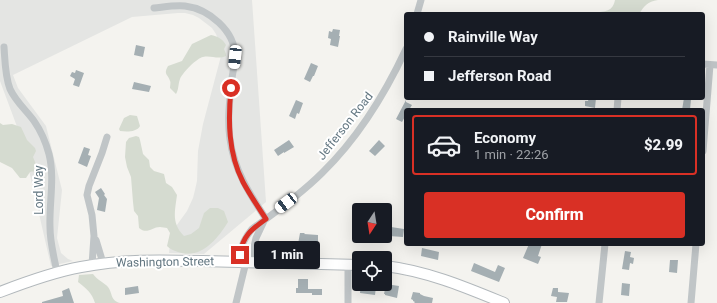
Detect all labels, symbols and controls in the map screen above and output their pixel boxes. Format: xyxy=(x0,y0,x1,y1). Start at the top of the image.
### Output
text: Rainville Way xyxy=(448,28,538,46)
car xyxy=(228,44,242,70)
text: Jefferson Road xyxy=(448,67,552,85)
route start xyxy=(222,79,240,97)
street label: Jefferson Road xyxy=(314,89,376,163)
icon: car xyxy=(426,127,462,163)
text: Economy xyxy=(474,129,536,147)
text: $2.99 xyxy=(644,136,683,154)
text: 1 min · 22:26 xyxy=(474,147,549,162)
street label: Lord Way xyxy=(32,165,46,215)
car xyxy=(273,191,299,215)
button: Confirm xyxy=(424,192,685,238)
north arrow xyxy=(352,203,392,243)
map controls xyxy=(352,203,392,291)
callout: 1 min xyxy=(254,241,320,269)
route end xyxy=(231,246,249,264)
text: 1 min xyxy=(271,247,303,262)
button: locate xyxy=(352,251,392,291)
street label: Washington Street xyxy=(116,254,214,270)

